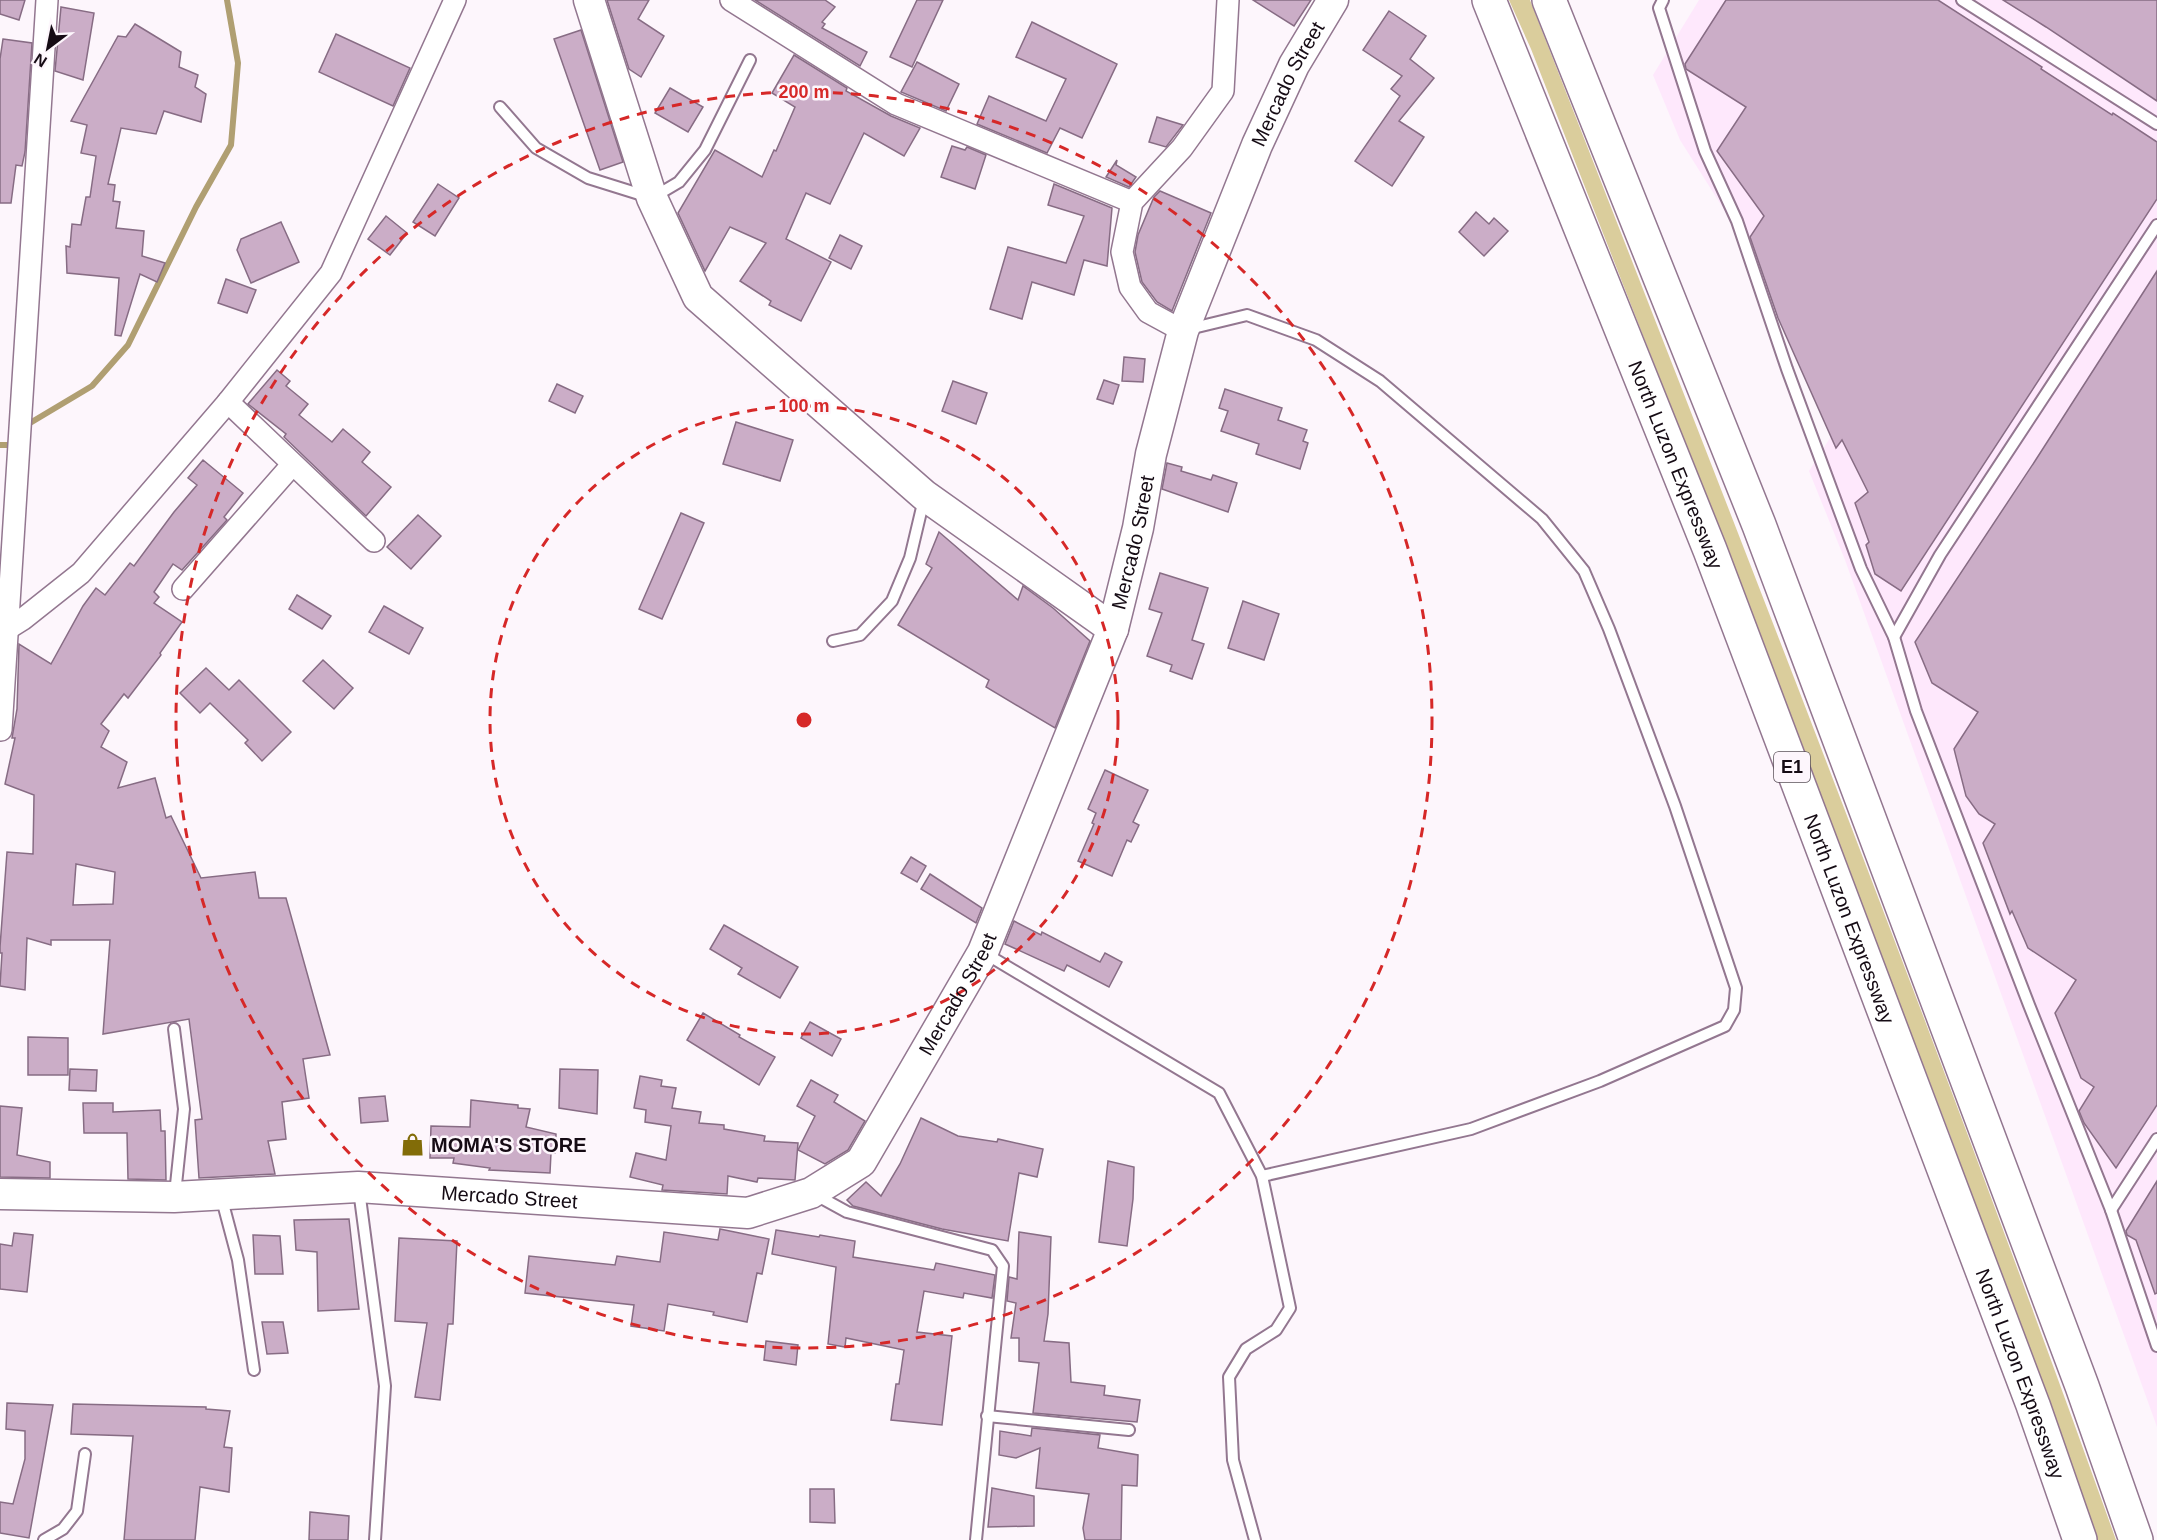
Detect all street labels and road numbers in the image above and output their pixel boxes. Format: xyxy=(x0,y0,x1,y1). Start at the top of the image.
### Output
street label: Mercado Street xyxy=(1247,17,1329,150)
street label: North Luzon Expressway xyxy=(1624,358,1727,572)
street label: Mercado Street xyxy=(1107,473,1158,612)
road number: E1 xyxy=(1774,752,1810,782)
street label: North Luzon Expressway xyxy=(1800,811,1899,1027)
street label: Mercado Street xyxy=(915,929,1001,1059)
street label: Mercado Street xyxy=(440,1182,579,1213)
street label: North Luzon Expressway xyxy=(1971,1266,2069,1482)

